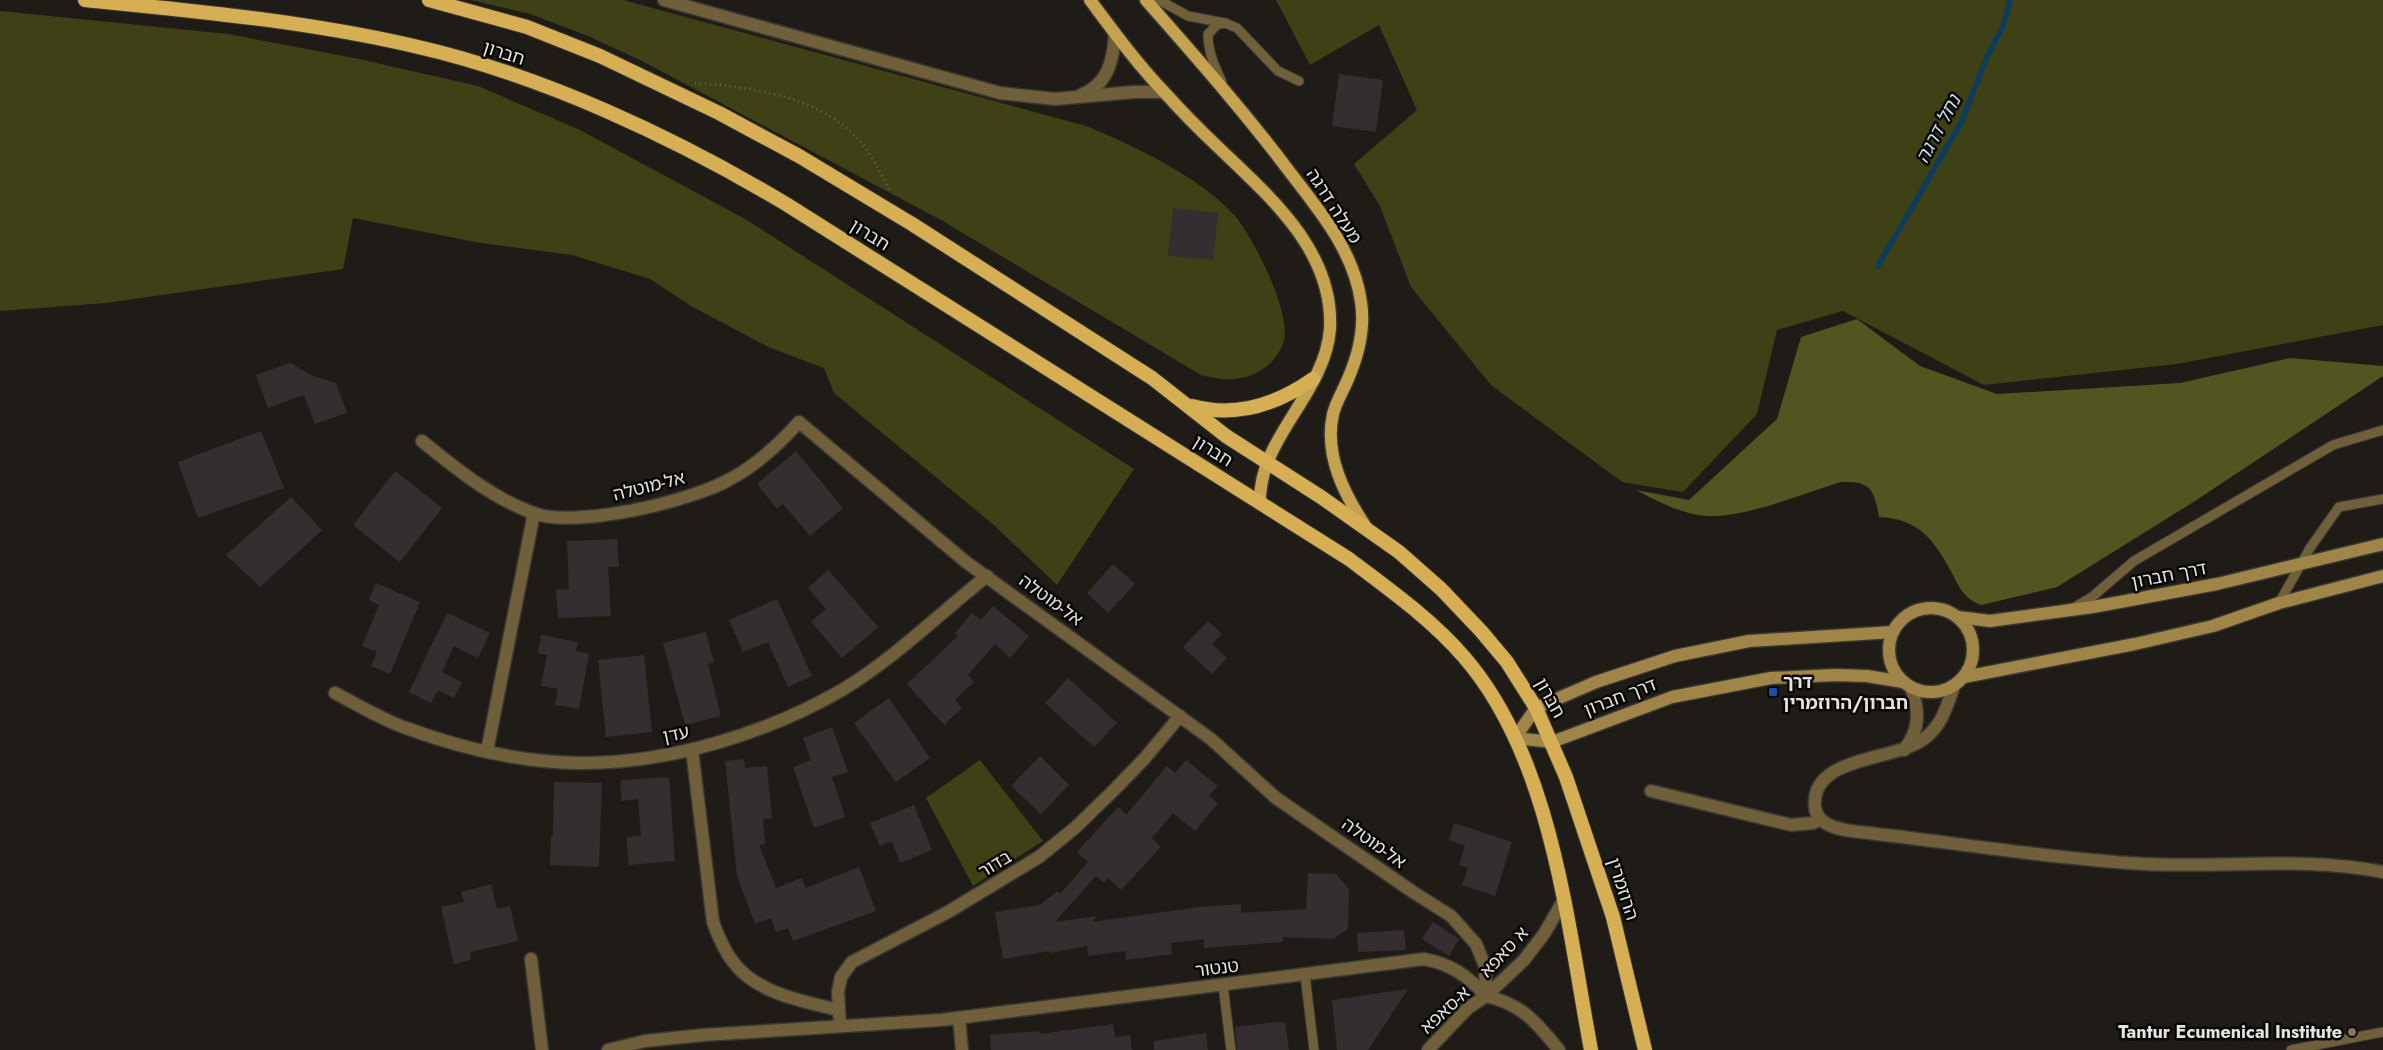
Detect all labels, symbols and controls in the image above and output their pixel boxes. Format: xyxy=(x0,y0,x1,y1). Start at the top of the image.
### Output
street label: חברון xyxy=(480,34,528,72)
water label: נחל דרגה xyxy=(1909,88,1968,168)
street label: מעלה דרגה xyxy=(1300,163,1368,249)
street label: חברון xyxy=(845,213,895,257)
street label: חברון xyxy=(1188,429,1238,473)
street label: אל-מוטלה xyxy=(610,464,688,508)
street label: דרך חברון xyxy=(2129,555,2209,595)
street label: אל-מוטלה xyxy=(1014,568,1088,632)
place label: דרך חברון/הרוזמרין xyxy=(1783,669,1908,716)
street label: דרך חברון xyxy=(1580,671,1660,723)
street label: חברון xyxy=(1528,673,1572,723)
marker: דרך חברון/הרוזמרין xyxy=(1767,686,1779,698)
street label: עדן xyxy=(660,719,692,749)
street label: אל-מוטלה xyxy=(1336,811,1412,875)
street label: בדור xyxy=(974,844,1016,884)
street label: הרוזמרין xyxy=(1601,854,1645,924)
street label: א סאפא xyxy=(1473,921,1535,983)
street label: טנטור xyxy=(1194,952,1240,984)
street label: א-סאפא xyxy=(1414,980,1476,1040)
place label: Tantur Ecumenical Institute xyxy=(2118,1019,2342,1045)
marker: Tantur Ecumenical Institute xyxy=(2346,1026,2358,1038)

